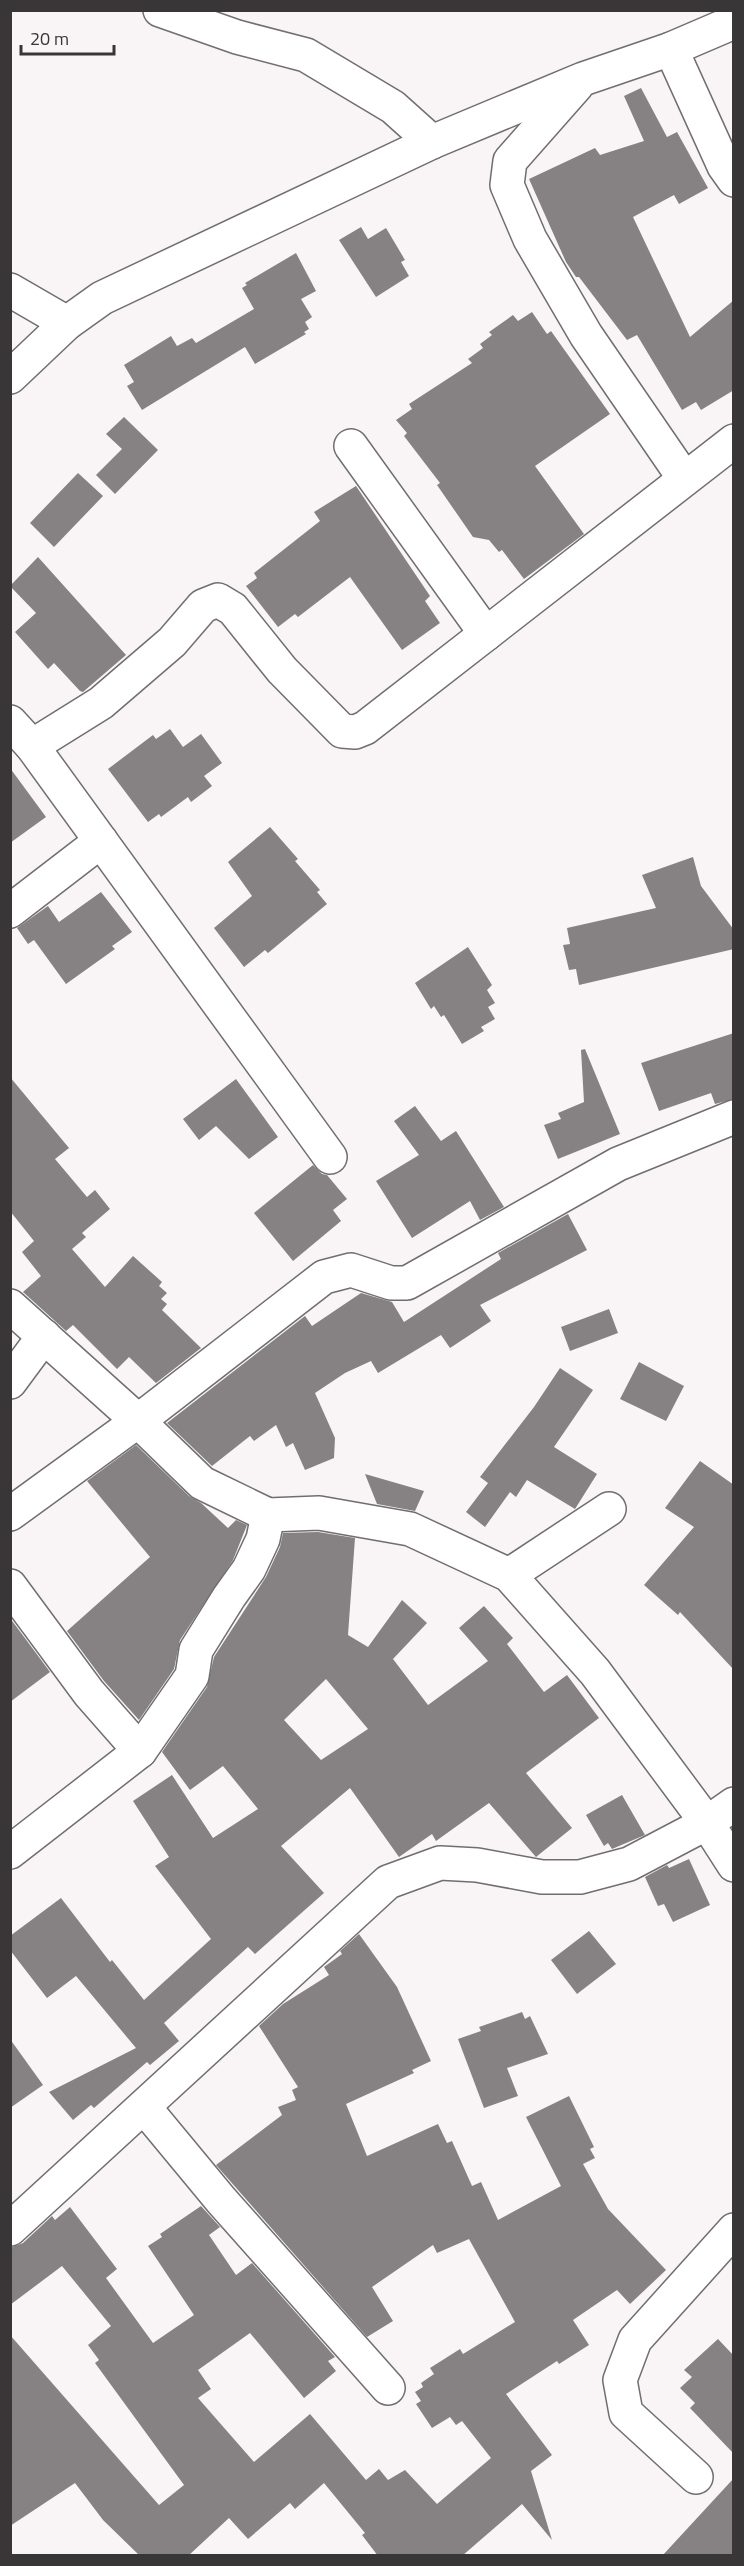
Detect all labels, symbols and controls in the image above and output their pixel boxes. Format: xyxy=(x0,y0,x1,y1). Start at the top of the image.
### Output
scale bar xyxy=(21,18,114,56)
text: 20 m xyxy=(30,25,69,52)

